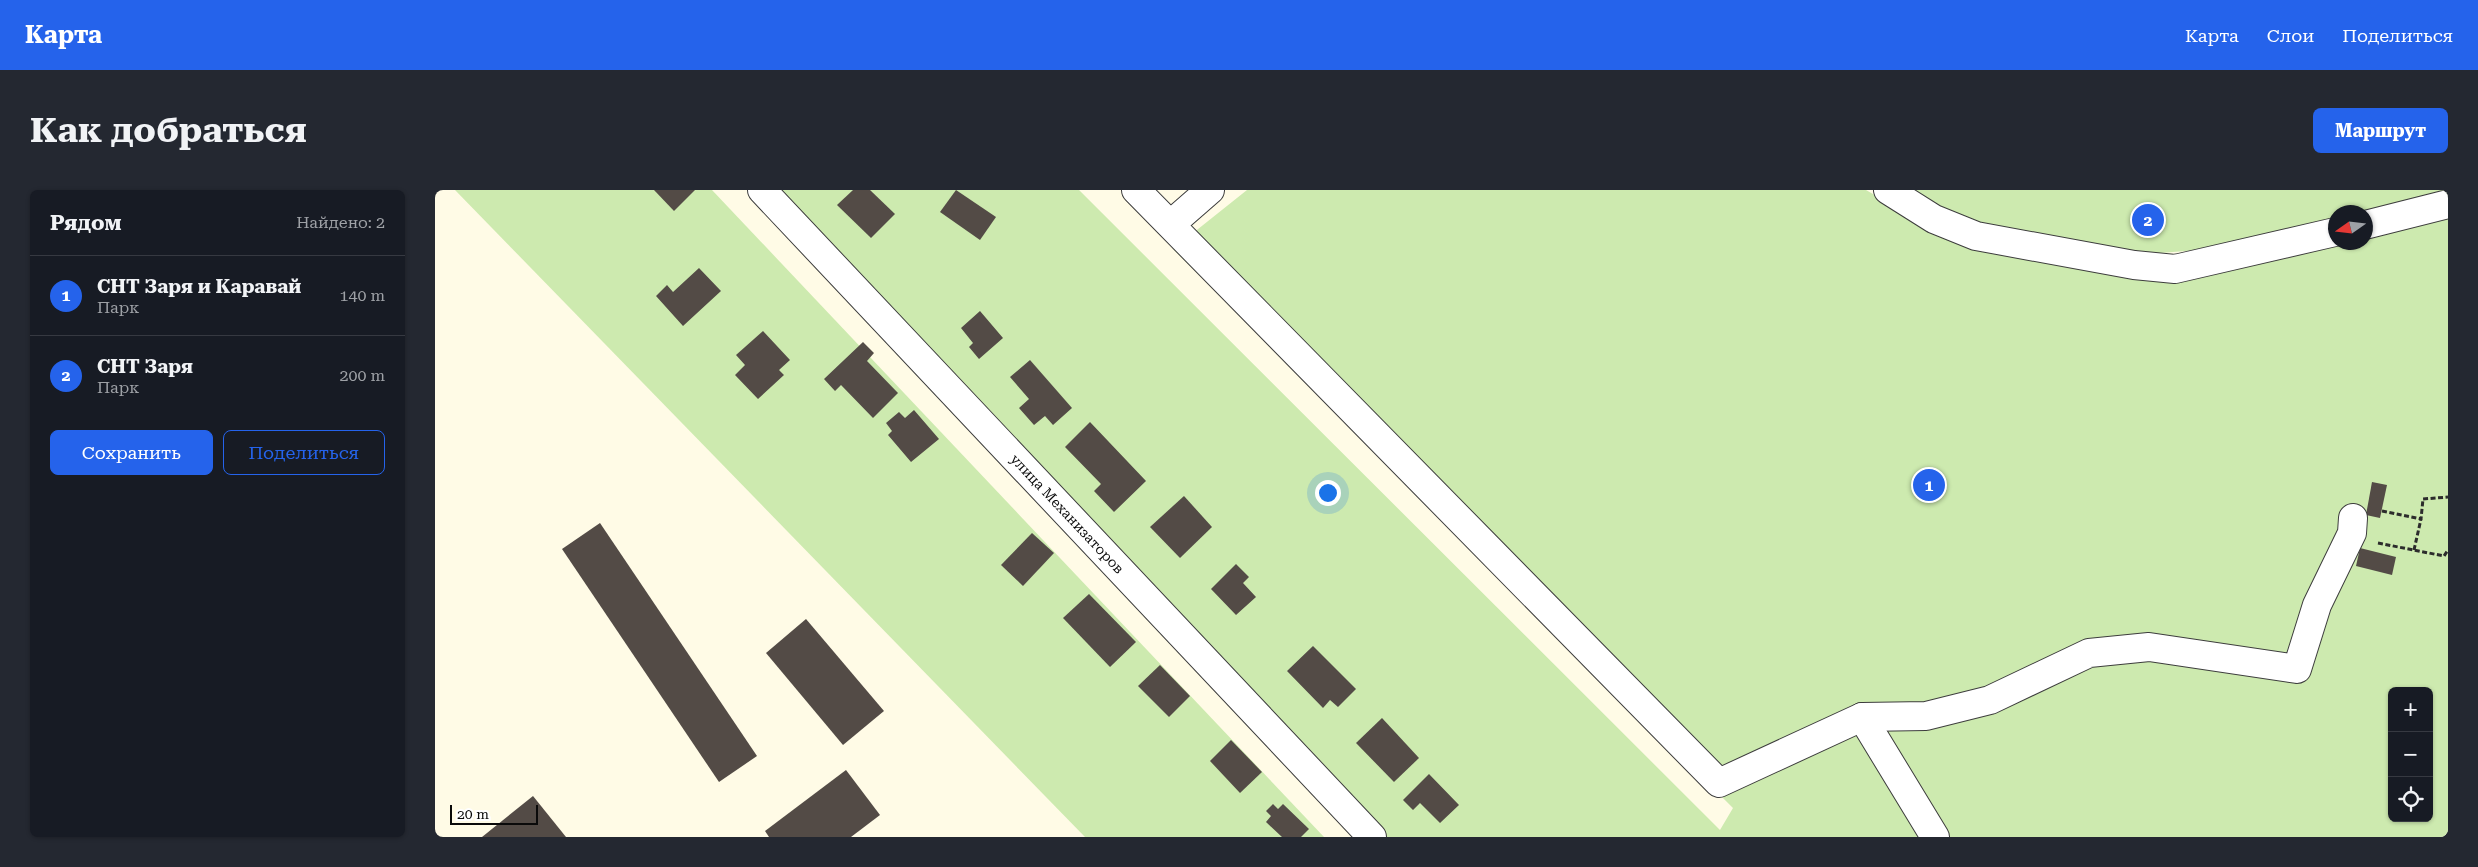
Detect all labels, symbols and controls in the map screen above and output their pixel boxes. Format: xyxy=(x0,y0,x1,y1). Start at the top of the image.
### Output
text: Карта xyxy=(25,21,102,49)
text: Карта xyxy=(2185,25,2239,46)
text: Слои xyxy=(2267,25,2314,46)
text: Поделиться xyxy=(2342,25,2453,46)
button: Маршрут xyxy=(2313,108,2448,153)
text: Как добраться xyxy=(30,110,307,151)
pin: 2 xyxy=(2132,201,2164,239)
north arrow xyxy=(2328,205,2373,250)
text: Рядом xyxy=(50,211,122,235)
text: Найдено: 2 xyxy=(296,213,385,232)
text: СНТ Заря и Каравай xyxy=(97,275,301,298)
text: 1 xyxy=(62,286,70,305)
text: 140 m xyxy=(339,286,385,305)
text: Парк xyxy=(97,298,139,317)
text: СНТ Заря xyxy=(97,355,193,378)
text: 2 xyxy=(62,366,70,385)
text: 200 m xyxy=(339,366,385,385)
text: Парк xyxy=(97,378,139,397)
button: Сохранить xyxy=(50,430,213,475)
button: Поделиться xyxy=(223,430,385,475)
street label: улица Механизаторов xyxy=(1007,451,1127,577)
pin: 1 xyxy=(1913,466,1945,504)
your location xyxy=(1315,480,1341,506)
map controls xyxy=(2388,687,2433,822)
button: + xyxy=(2388,687,2433,732)
button: − xyxy=(2388,732,2433,777)
button: locate xyxy=(2388,777,2433,822)
scale bar xyxy=(450,802,537,825)
text: 20 m xyxy=(457,806,489,822)

